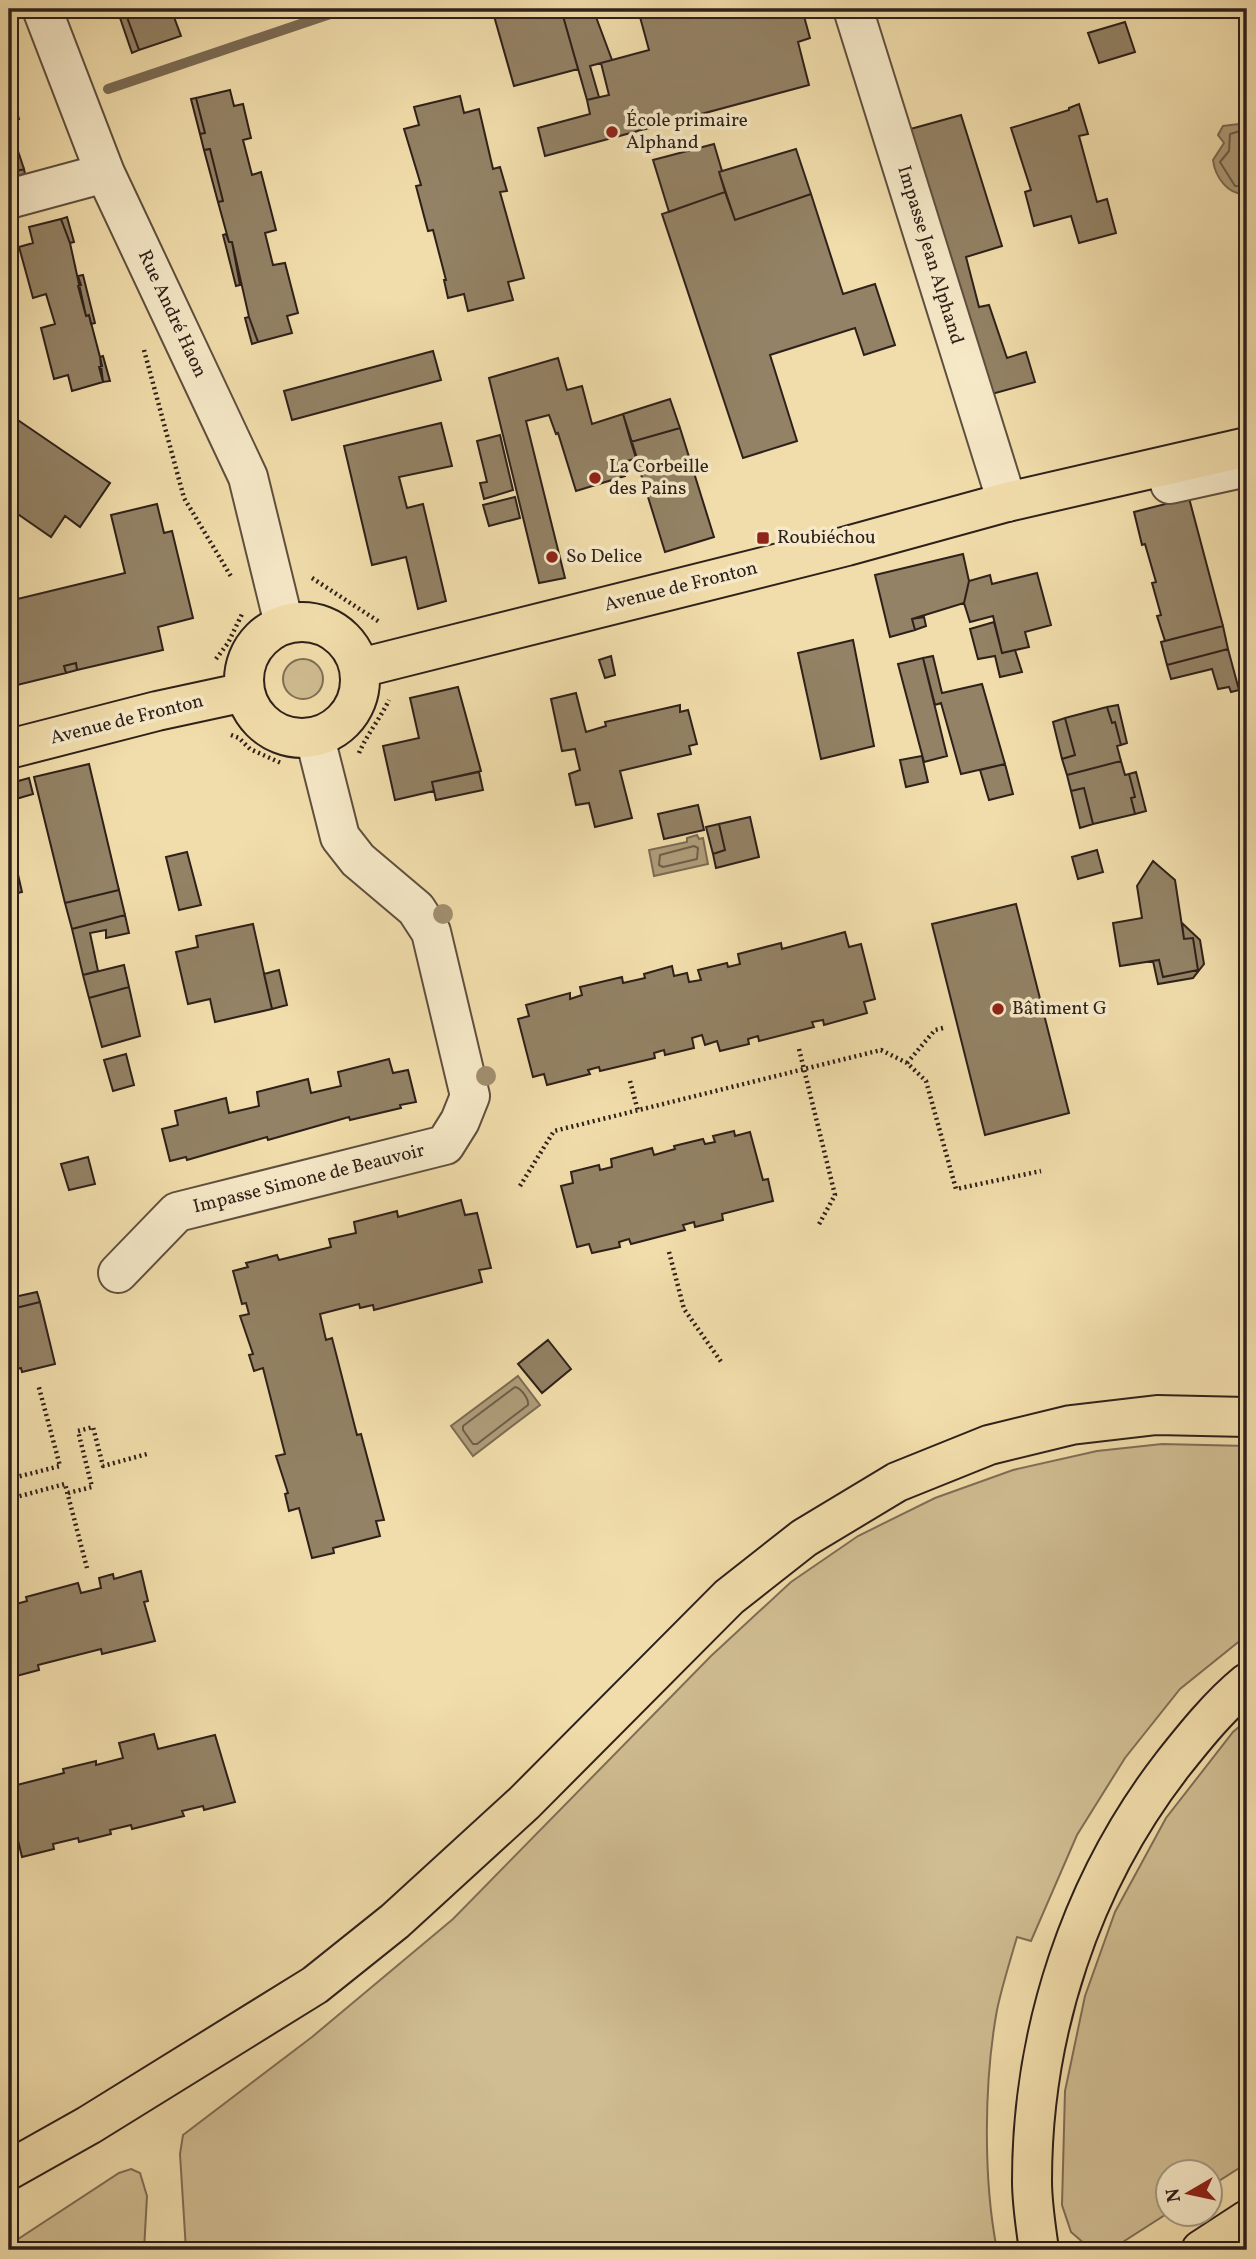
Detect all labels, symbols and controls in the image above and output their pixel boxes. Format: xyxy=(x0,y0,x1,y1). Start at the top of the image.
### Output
place label: École primaire Alphand xyxy=(626,108,748,156)
marker: École primaire Alphand xyxy=(604,124,620,140)
street label: Impasse Jean Alphand xyxy=(890,163,970,347)
street label: Rue André Haon xyxy=(131,246,213,382)
place label: La Corbeille des Pains xyxy=(609,454,709,502)
marker: La Corbeille des Pains xyxy=(587,470,603,486)
place label: Roubiéchou xyxy=(777,525,876,551)
marker: Roubiéchou xyxy=(755,530,771,546)
place label: So Delice xyxy=(566,544,642,570)
marker: So Delice xyxy=(544,549,560,565)
street label: Avenue de Fronton xyxy=(602,555,760,619)
street label: Avenue de Fronton xyxy=(48,688,206,752)
place label: Bâtiment G xyxy=(1012,996,1107,1022)
marker: Bâtiment G xyxy=(990,1001,1006,1017)
street label: Impasse Simone de Beauvoir xyxy=(190,1138,428,1220)
north arrow xyxy=(1154,2158,1224,2228)
text: N xyxy=(1160,2186,1188,2204)

